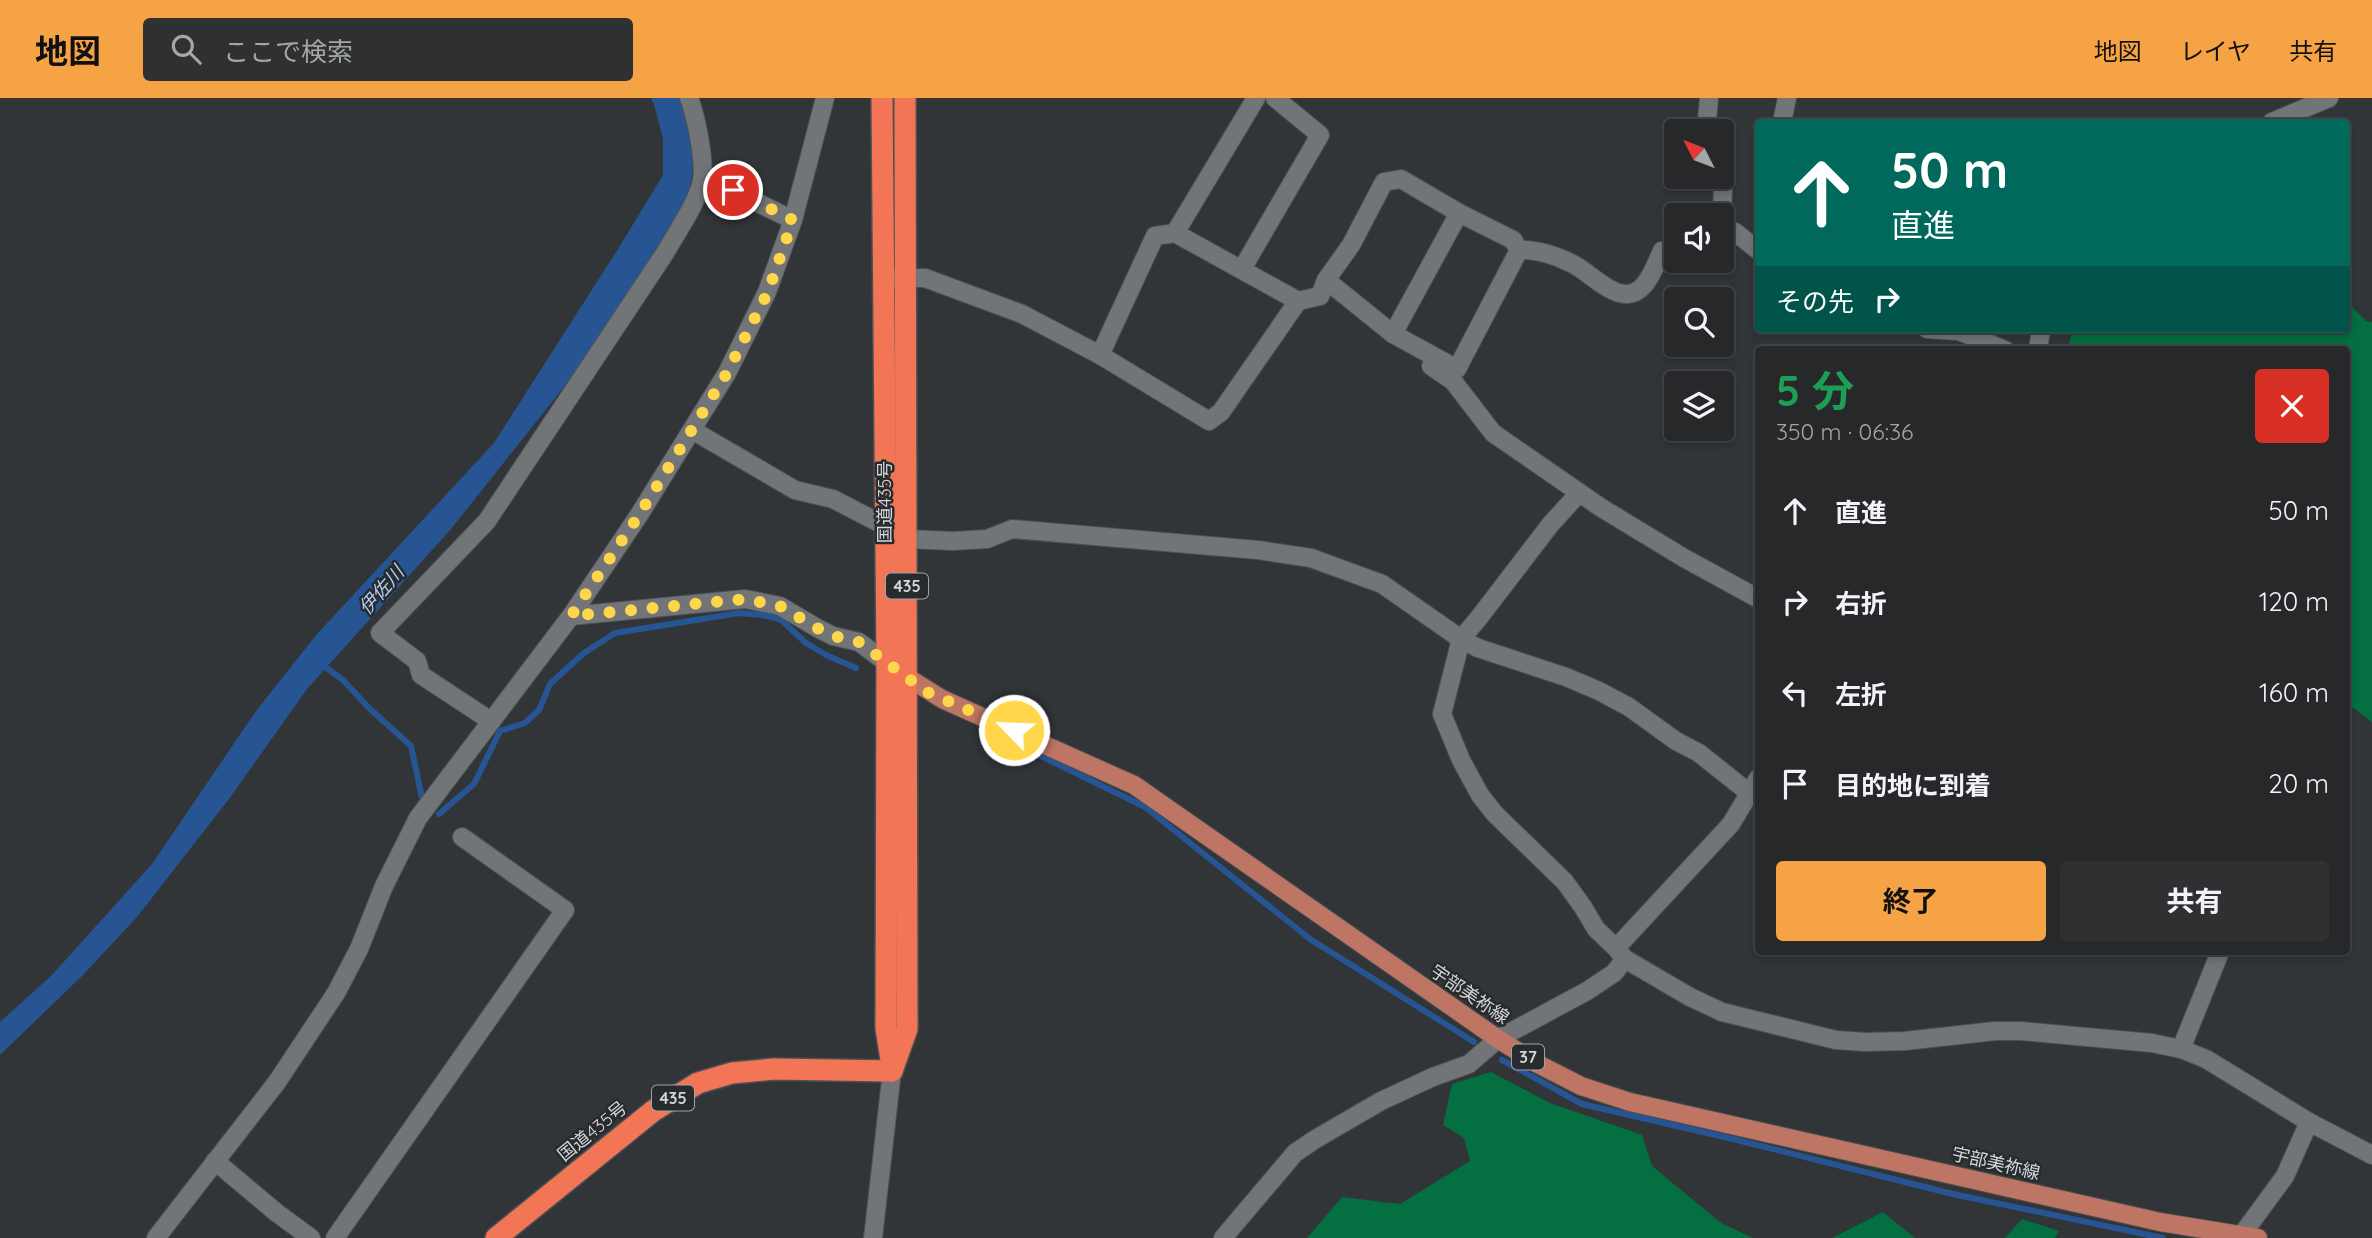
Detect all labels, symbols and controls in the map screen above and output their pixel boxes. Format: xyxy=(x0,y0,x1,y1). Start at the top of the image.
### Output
search box xyxy=(143,18,633,81)
text: 地図 xyxy=(35,30,101,71)
icon: search xyxy=(167,30,205,68)
text: ここで検索 xyxy=(223,35,353,68)
text: 地図 xyxy=(2094,36,2142,66)
text: レイヤ xyxy=(2180,36,2251,66)
text: 共有 xyxy=(2289,36,2337,66)
north arrow xyxy=(1664,119,1734,189)
map controls xyxy=(1664,119,1734,441)
text: 50 m xyxy=(1891,139,2008,200)
icon: ahead xyxy=(1776,147,1867,238)
pin xyxy=(703,160,763,220)
icon: arrive xyxy=(714,171,752,209)
button: sound xyxy=(1664,203,1734,273)
text: 直進 xyxy=(1891,205,1955,245)
icon: right xyxy=(1868,280,1906,318)
text: その先 xyxy=(1776,285,1854,318)
button: search xyxy=(1664,287,1734,357)
text: 5 分 xyxy=(1776,364,1854,417)
button: close xyxy=(2255,369,2329,443)
button: layers xyxy=(1664,371,1734,441)
text: 350 m · 06:36 xyxy=(1776,417,1913,446)
street label: 国道435号 xyxy=(873,461,896,543)
icon: ahead xyxy=(1776,492,1814,530)
text: 50 m xyxy=(2269,494,2329,527)
text: 直進 xyxy=(1835,496,1887,529)
water label: 伊佐川 xyxy=(353,559,410,619)
road number: 435 xyxy=(886,573,928,598)
icon: right xyxy=(1776,583,1814,621)
text: 120 m xyxy=(2259,585,2329,618)
text: 右折 xyxy=(1835,587,1887,620)
icon: left xyxy=(1776,674,1814,712)
text: 160 m xyxy=(2259,676,2329,709)
text: 左折 xyxy=(1835,678,1887,711)
position arrow xyxy=(977,693,1051,767)
icon: arrive xyxy=(1776,765,1814,803)
text: 20 m xyxy=(2268,767,2329,800)
text: 目的地に到着 xyxy=(1835,769,1991,802)
button: 終了 xyxy=(1776,861,2046,941)
button: 共有 xyxy=(2060,861,2329,941)
street label: 宇部美祢線 xyxy=(1426,959,1514,1029)
road number: 37 xyxy=(1512,1044,1544,1070)
road number: 435 xyxy=(652,1086,694,1110)
street label: 国道435号 xyxy=(553,1096,631,1166)
street label: 宇部美祢線 xyxy=(1950,1142,2042,1184)

